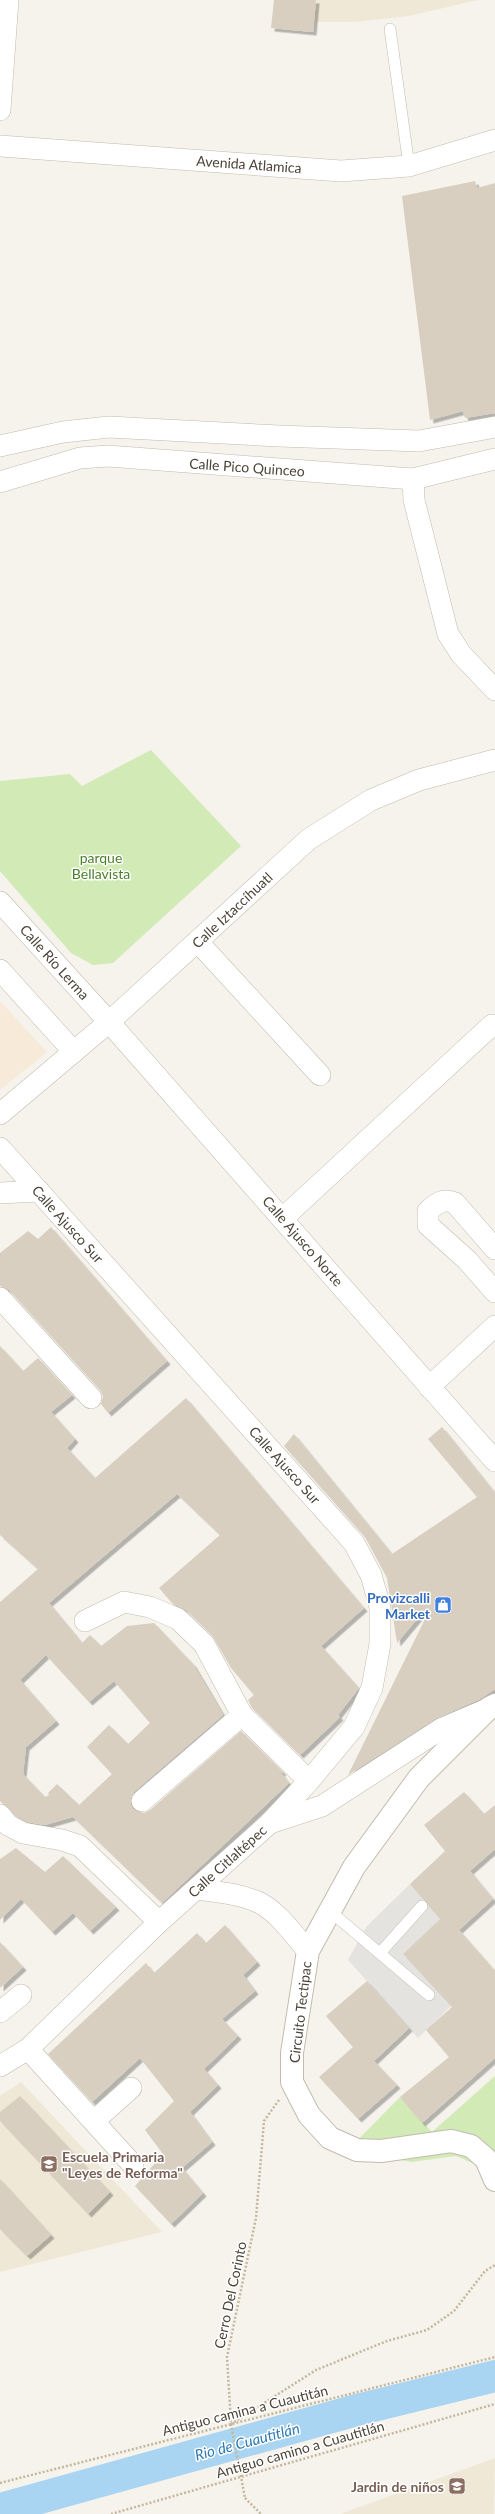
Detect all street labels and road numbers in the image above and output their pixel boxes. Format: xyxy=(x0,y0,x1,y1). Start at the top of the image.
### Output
street label: Avenida Atlamica xyxy=(196,152,302,176)
street label: Calle Pico Quinceo xyxy=(189,454,305,480)
street label: Calle Iztaccíhuatl xyxy=(188,868,276,952)
street label: Calle Río Lerma xyxy=(17,921,93,1003)
street label: Calle Ajusco Sur xyxy=(29,1182,107,1266)
street label: Calle Ajusco Norte xyxy=(259,1192,347,1290)
street label: Calle Ajusco Sur xyxy=(246,1423,324,1507)
street label: Calle Citlaltépec xyxy=(184,1821,270,1901)
street label: Circuito Tectipac xyxy=(285,1960,315,2064)
street label: Cerro Del Corinto xyxy=(210,2240,250,2350)
street label: Antiguo camina a Cuautitán xyxy=(160,2381,330,2439)
street label: Antiguo camino a Cuautitlán xyxy=(214,2417,386,2481)

